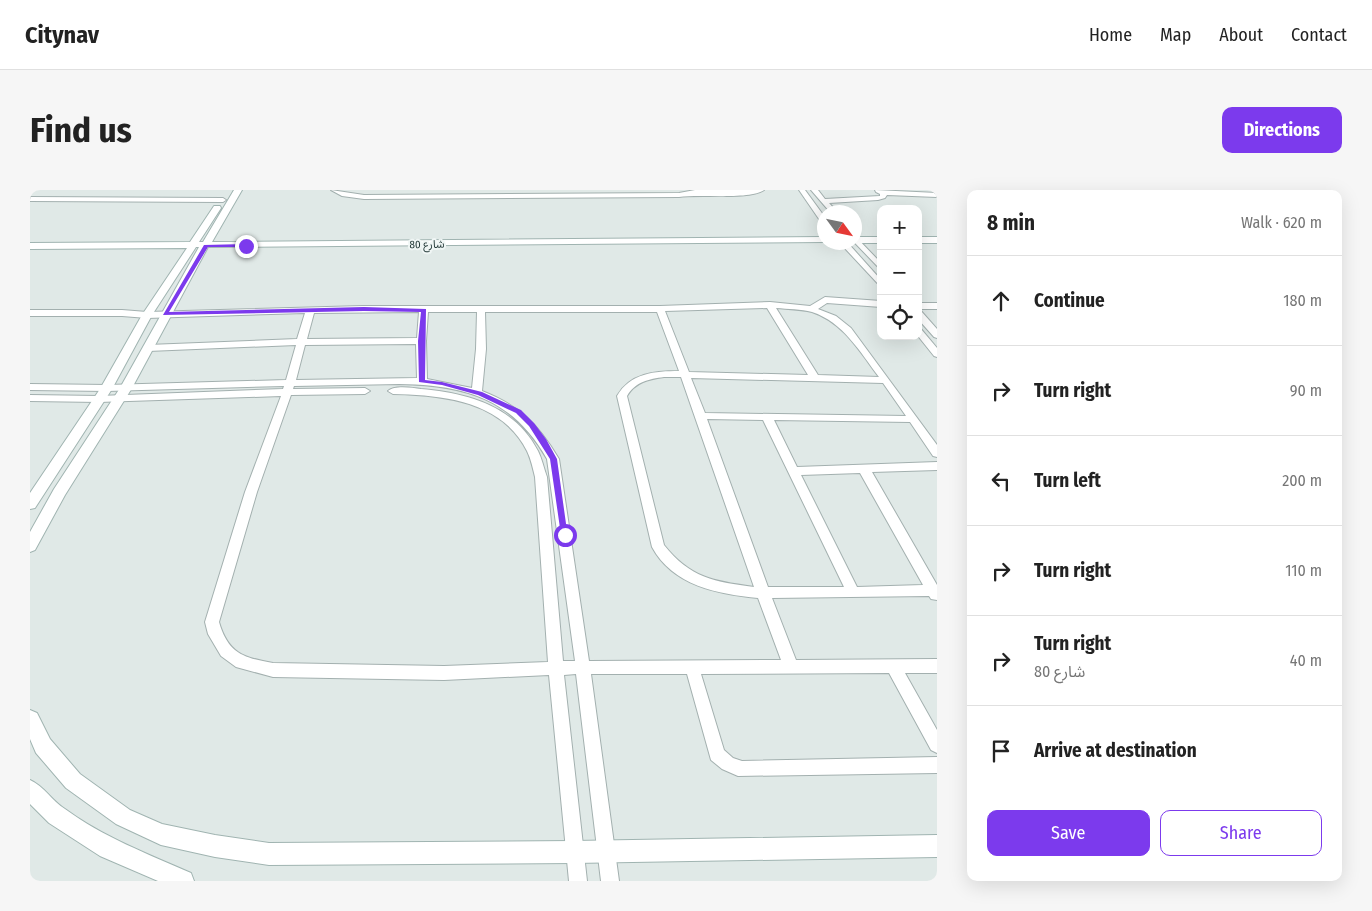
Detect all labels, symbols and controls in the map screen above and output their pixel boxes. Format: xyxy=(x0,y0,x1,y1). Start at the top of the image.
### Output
text: Citynav xyxy=(25,21,99,49)
text: Home xyxy=(1089,24,1132,46)
text: Map xyxy=(1160,24,1191,46)
text: About xyxy=(1219,24,1263,46)
text: Contact xyxy=(1291,24,1347,46)
button: Directions xyxy=(1222,107,1342,153)
text: Find us xyxy=(30,109,132,151)
north arrow xyxy=(817,205,862,250)
map controls xyxy=(877,205,922,340)
button: + xyxy=(877,205,922,250)
text: 8 min xyxy=(987,210,1035,236)
text: Walk · 620 m xyxy=(1241,213,1322,232)
route end xyxy=(235,235,258,258)
street label: شارع 80 xyxy=(409,238,445,252)
button: − xyxy=(877,250,922,295)
icon: ahead xyxy=(987,287,1015,315)
text: Continue xyxy=(1034,289,1105,312)
text: 180 m xyxy=(1283,291,1322,310)
button: locate xyxy=(877,295,922,340)
icon: right xyxy=(987,377,1015,405)
text: Turn right xyxy=(1034,379,1111,402)
text: 90 m xyxy=(1290,381,1322,400)
icon: left xyxy=(987,467,1015,495)
text: Turn left xyxy=(1034,469,1101,492)
text: 200 m xyxy=(1282,471,1322,490)
route start xyxy=(554,524,577,547)
icon: right xyxy=(987,557,1015,585)
text: Turn right xyxy=(1034,559,1111,582)
text: 110 m xyxy=(1285,561,1322,580)
text: Turn right xyxy=(1034,632,1111,655)
icon: right xyxy=(987,647,1015,675)
text: 40 m xyxy=(1290,651,1322,670)
text: شارع 80 xyxy=(1034,662,1085,681)
icon: arrive xyxy=(987,737,1015,765)
text: Arrive at destination xyxy=(1034,739,1197,762)
button: Save xyxy=(987,810,1150,856)
button: Share xyxy=(1160,810,1322,856)

